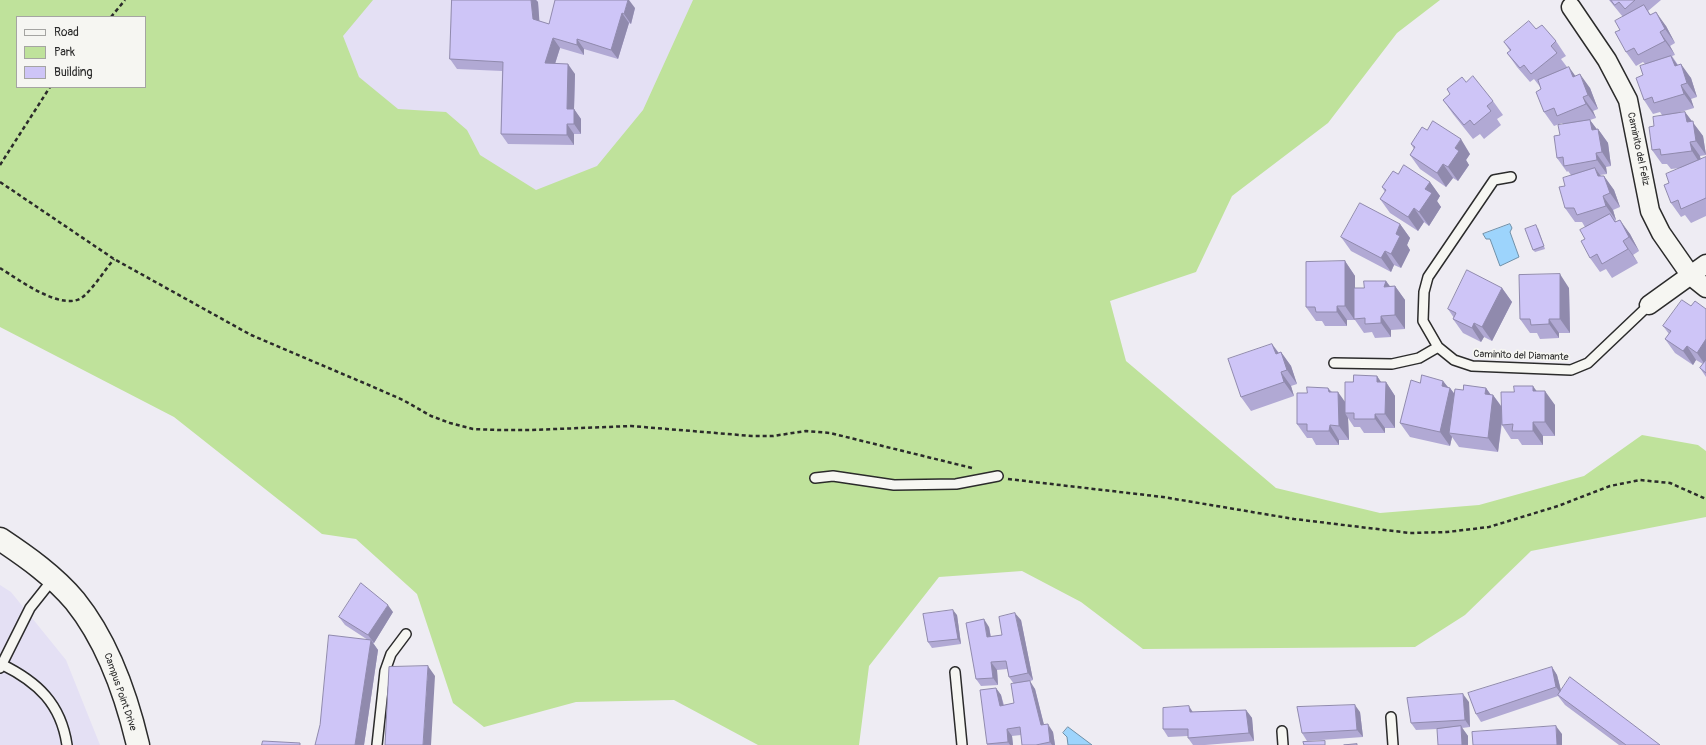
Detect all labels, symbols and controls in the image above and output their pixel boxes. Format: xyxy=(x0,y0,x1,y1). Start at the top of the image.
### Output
legend xyxy=(16,16,146,88)
text: Road xyxy=(54,25,79,40)
text: Park xyxy=(54,45,75,60)
text: Building xyxy=(54,65,93,80)
street label: Caminito del Feliz xyxy=(1624,111,1652,187)
street label: Caminito del Diamante xyxy=(1473,348,1569,364)
street label: Campus Point Drive xyxy=(101,651,139,733)

